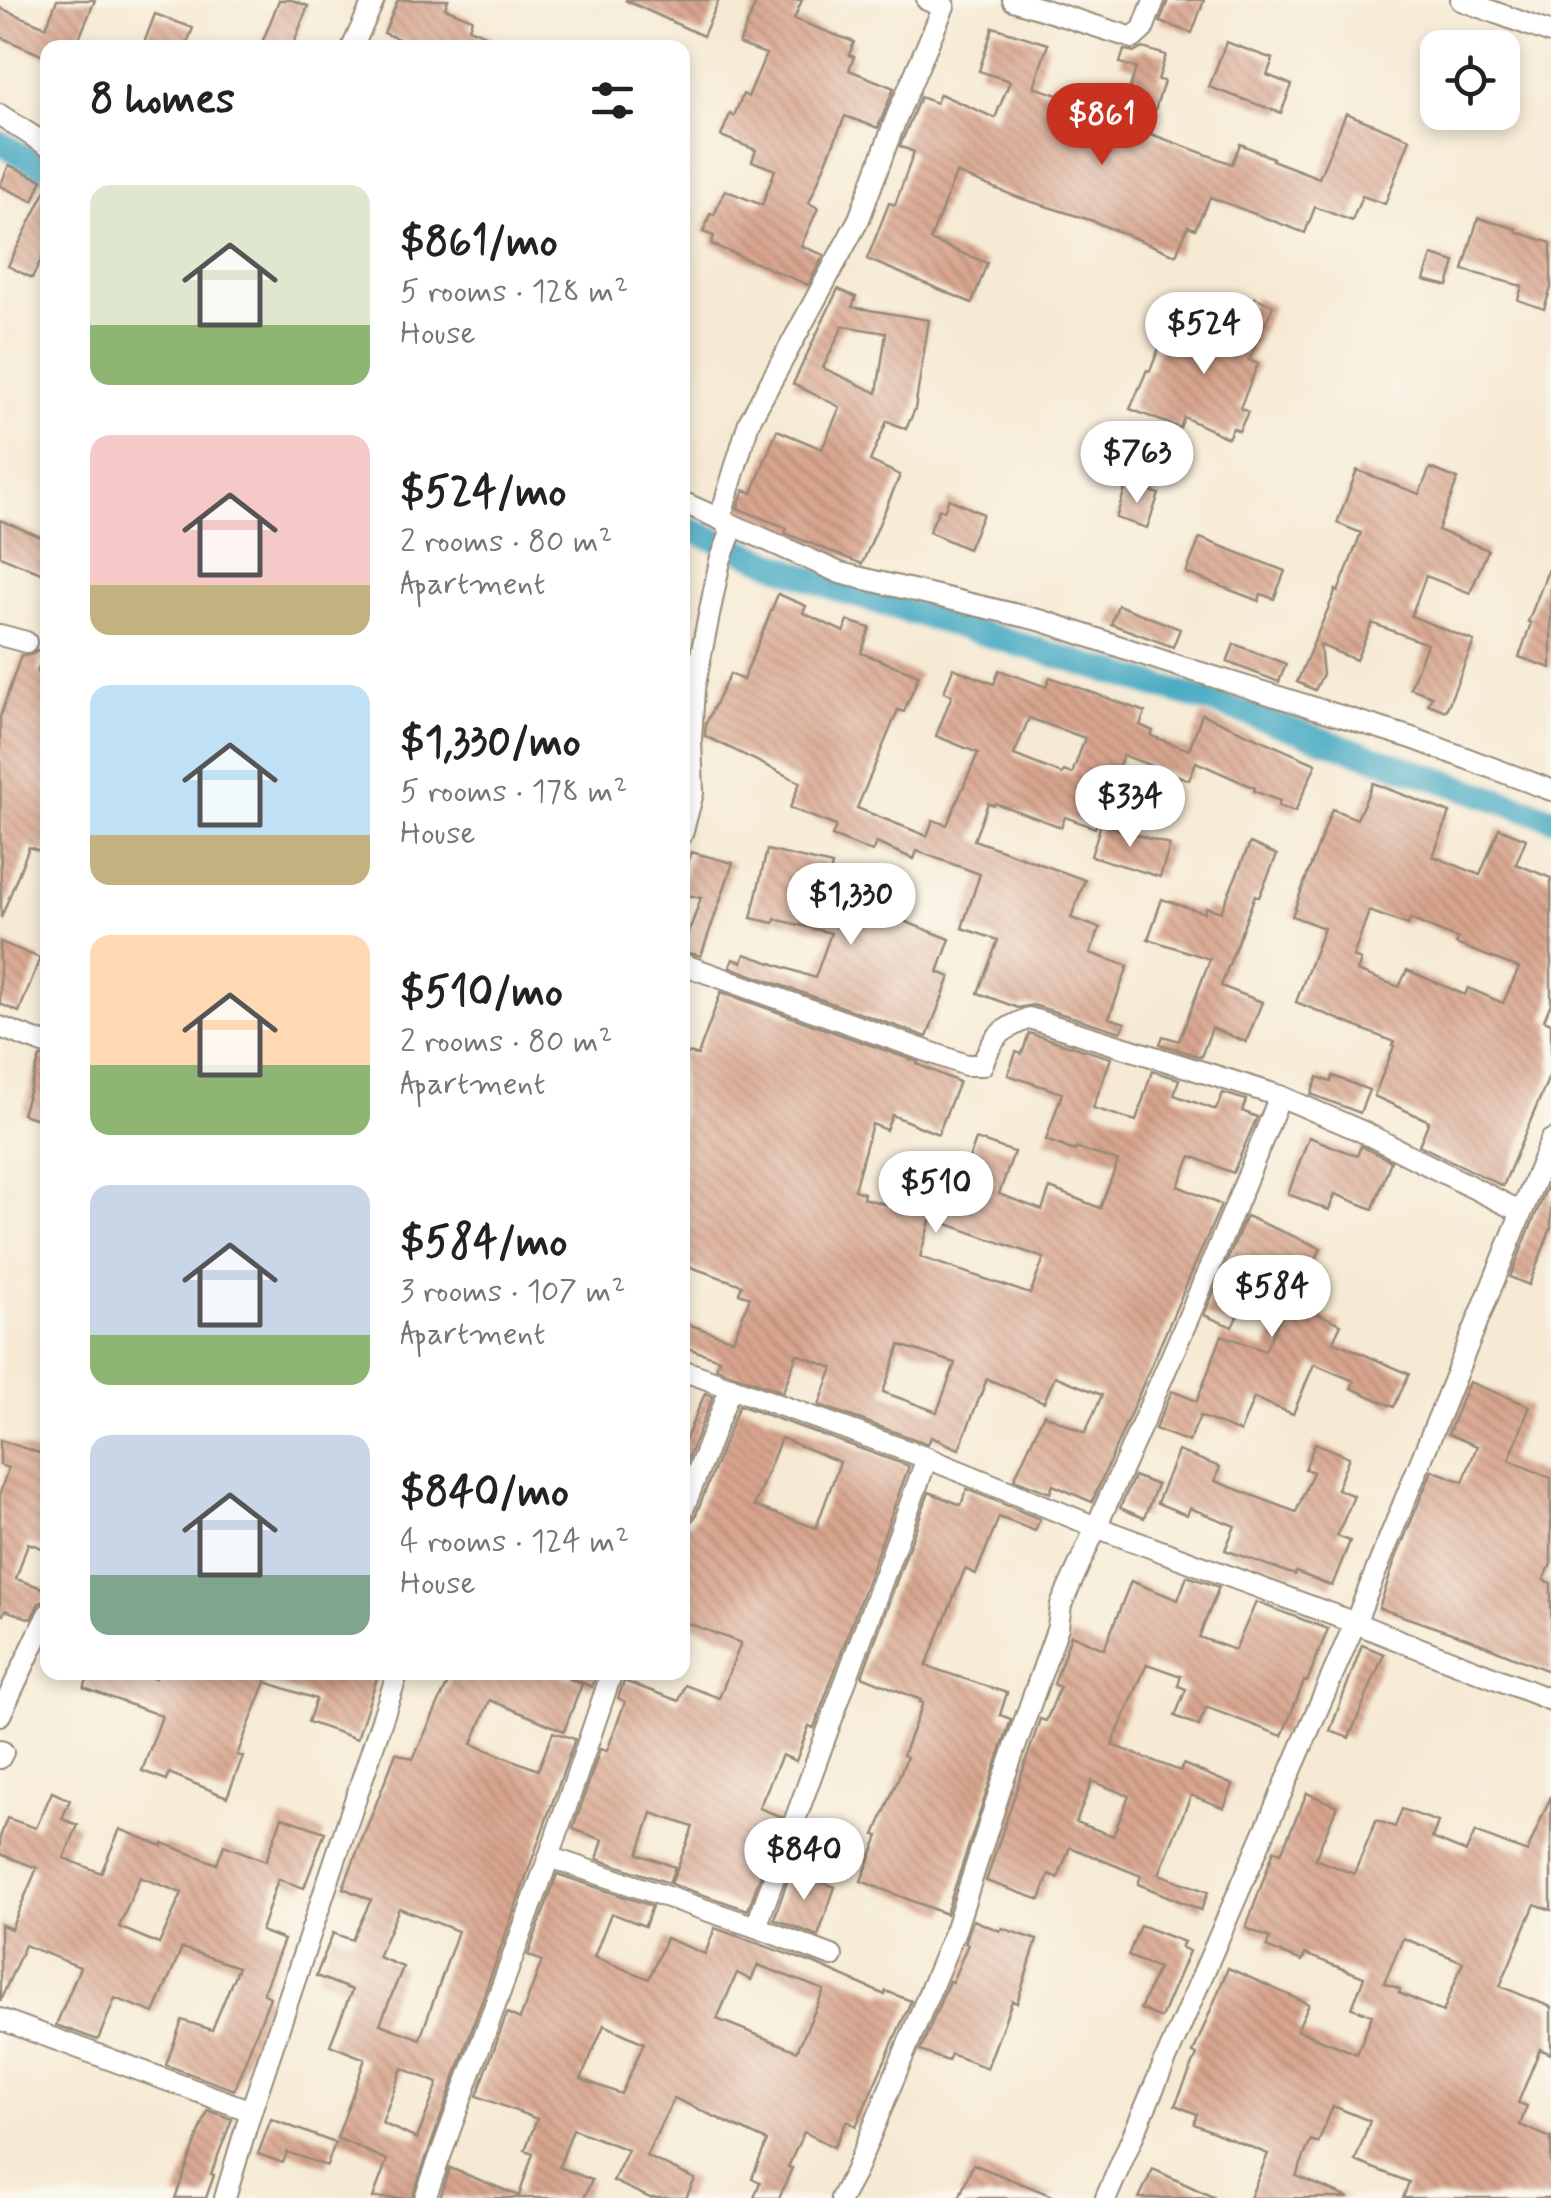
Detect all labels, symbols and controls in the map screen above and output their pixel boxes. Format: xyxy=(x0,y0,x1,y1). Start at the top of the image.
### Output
map controls xyxy=(1420,30,1520,130)
button: locate xyxy=(1420,30,1520,130)
text: 8 homes xyxy=(90,73,235,128)
icon: filters xyxy=(585,73,640,128)
pin: $861 xyxy=(1043,83,1161,168)
text: $861 xyxy=(1068,94,1136,136)
text: $861/mo xyxy=(400,216,558,271)
icon: home xyxy=(170,225,290,345)
text: 5 rooms · 128 m² xyxy=(400,271,628,313)
pin: $524 xyxy=(1145,292,1263,377)
text: $524 xyxy=(1167,303,1241,345)
text: House xyxy=(400,313,476,355)
pin: $763 xyxy=(1078,421,1196,506)
text: $763 xyxy=(1102,432,1172,474)
text: $524/mo xyxy=(400,466,567,521)
icon: home xyxy=(170,475,290,595)
text: 2 rooms · 80 m² xyxy=(400,521,613,563)
text: Apartment xyxy=(400,563,545,605)
text: $1,330/mo xyxy=(400,716,581,771)
icon: home xyxy=(170,725,290,845)
pin: $334 xyxy=(1071,765,1189,850)
text: 5 rooms · 178 m² xyxy=(400,771,627,813)
text: $334 xyxy=(1097,776,1163,818)
text: House xyxy=(400,813,476,855)
pin: $1,330 xyxy=(770,863,932,948)
text: $1,330 xyxy=(809,874,893,916)
text: $510/mo xyxy=(400,966,563,1021)
icon: home xyxy=(170,975,290,1095)
text: 2 rooms · 80 m² xyxy=(400,1021,613,1063)
text: Apartment xyxy=(400,1063,545,1105)
pin: $510 xyxy=(877,1151,995,1236)
text: $510 xyxy=(900,1162,972,1204)
text: $584/mo xyxy=(400,1216,567,1271)
icon: home xyxy=(170,1225,290,1345)
pin: $584 xyxy=(1213,1255,1331,1340)
text: $584 xyxy=(1235,1266,1309,1308)
text: 3 rooms · 107 m² xyxy=(400,1271,625,1313)
text: Apartment xyxy=(400,1313,545,1355)
text: $840/mo xyxy=(400,1466,569,1521)
icon: home xyxy=(170,1475,290,1595)
text: 4 rooms · 124 m² xyxy=(400,1521,629,1563)
text: House xyxy=(400,1563,476,1605)
pin: $840 xyxy=(745,1818,863,1903)
text: $840 xyxy=(766,1829,842,1871)

